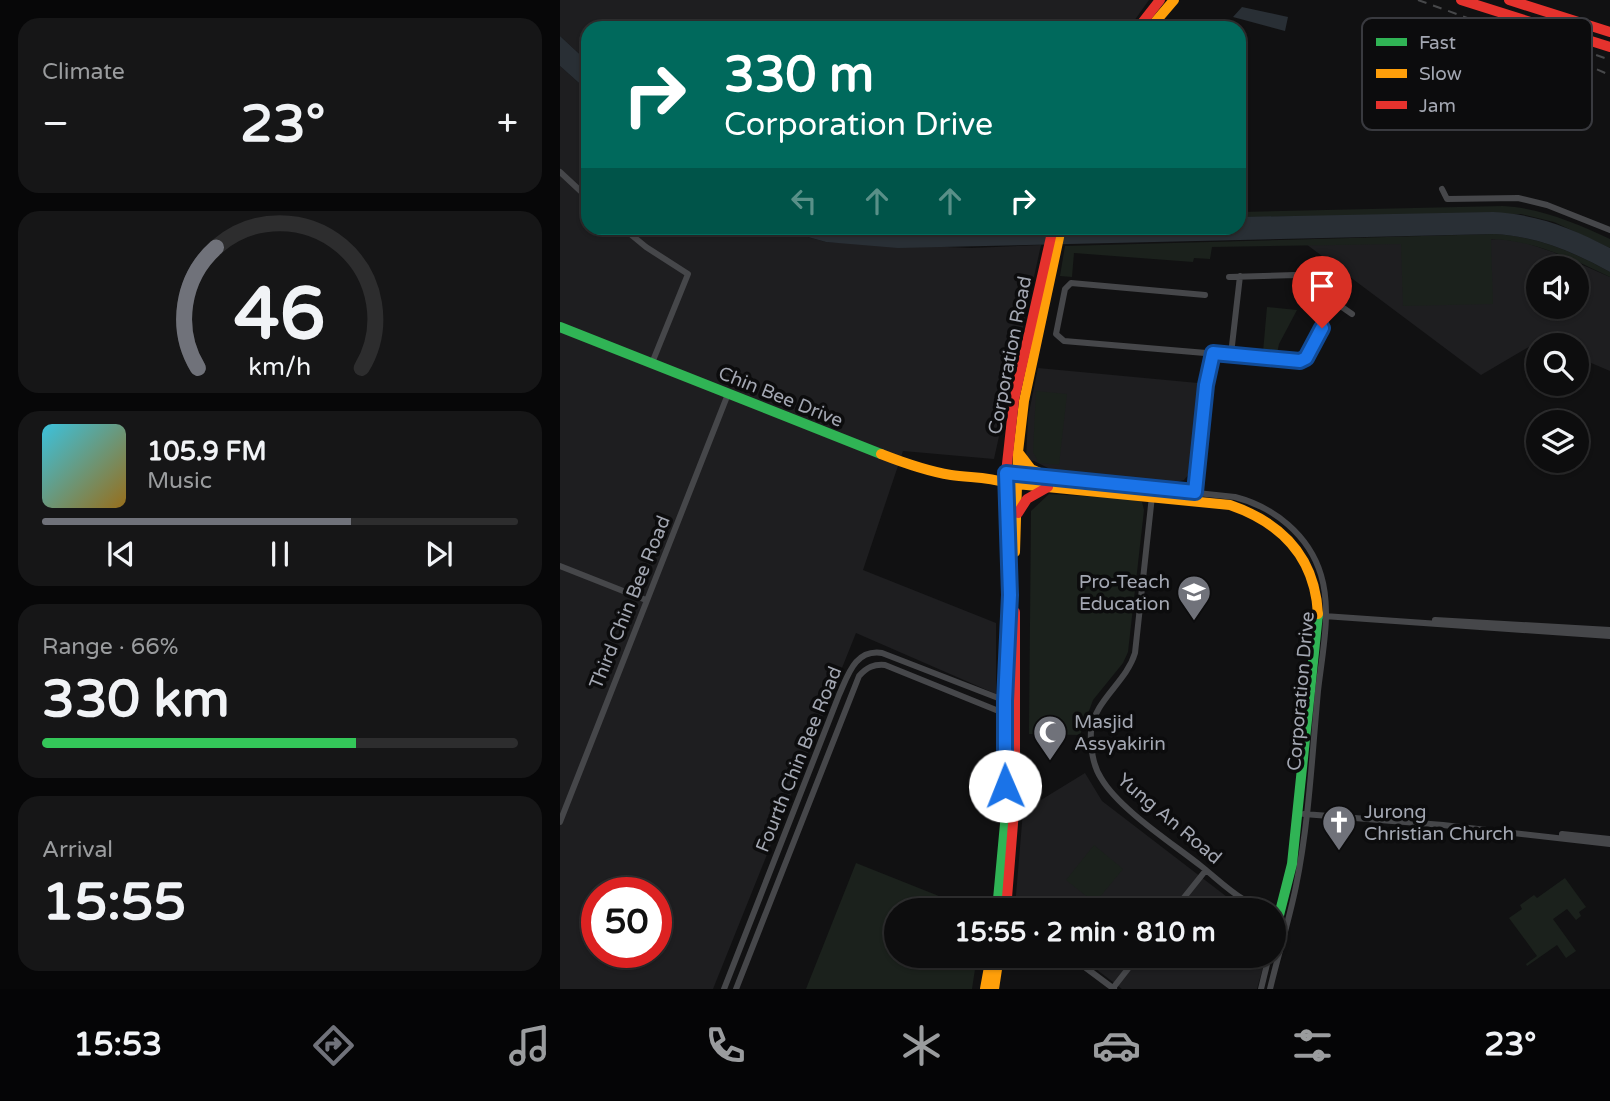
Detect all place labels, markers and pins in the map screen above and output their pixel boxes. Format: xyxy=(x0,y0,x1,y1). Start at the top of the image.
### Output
pin xyxy=(1292,256,1352,328)
place label: Pro-Teach Education xyxy=(1079,571,1170,615)
school or university icon: Pro-Teach Education xyxy=(1175,573,1213,622)
place label: Masjid Assyakirin xyxy=(1074,711,1166,755)
mosque icon: Masjid Assyakirin xyxy=(1031,713,1069,762)
place label: Jurong Christian Church xyxy=(1364,801,1514,845)
church icon: Jurong Christian Church xyxy=(1320,803,1358,852)

